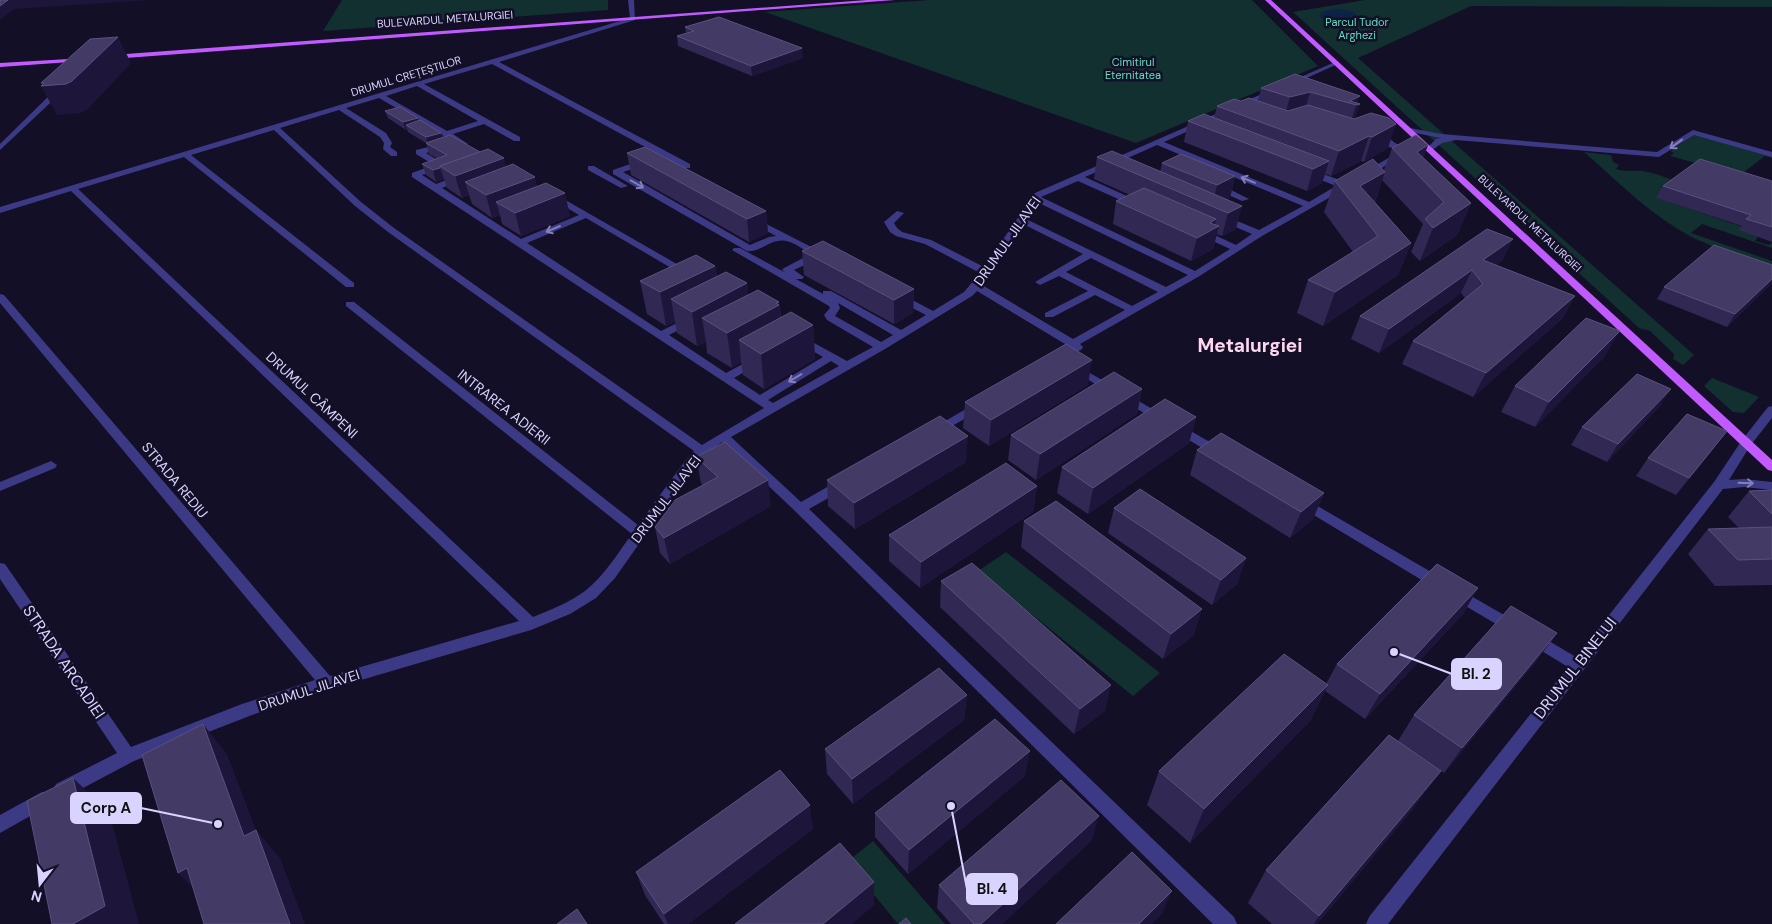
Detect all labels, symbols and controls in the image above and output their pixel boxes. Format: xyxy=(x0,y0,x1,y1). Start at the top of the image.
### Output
street label: BULEVARDUL METALURGIEI xyxy=(376,7,514,31)
park label: Parcul Tudor Arghezi xyxy=(1325,15,1389,42)
street label: DRUMUL CREȚEȘTILOR xyxy=(349,53,463,99)
park label: Cimitirul Eternitatea xyxy=(1105,55,1161,82)
one-way arrow xyxy=(1669,139,1683,149)
street label: BULEVARDUL METALURGIEI xyxy=(1475,171,1585,275)
one-way arrow xyxy=(1240,174,1255,183)
one-way arrow xyxy=(630,180,644,190)
street label: DRUMUL JILAVEI xyxy=(969,193,1045,289)
one-way arrow xyxy=(546,225,561,234)
district label: Metalurgiei xyxy=(1198,333,1303,358)
street label: DRUMUL CÂMPENI xyxy=(262,348,362,442)
street label: INTRAREA ADIERII xyxy=(454,365,554,449)
one-way arrow xyxy=(788,374,802,384)
street label: STRADA REDIU xyxy=(138,438,212,522)
street label: DRUMUL JILAVEI xyxy=(627,452,705,546)
one-way arrow xyxy=(1737,479,1753,488)
street label: STRADA ARCADIEI xyxy=(18,601,110,723)
street label: DRUMUL BINELUI xyxy=(1529,613,1621,723)
callout: Bl. 2 xyxy=(1452,659,1501,689)
text: Bl. 2 xyxy=(1461,664,1491,684)
street label: DRUMUL JILAVEI xyxy=(256,665,362,715)
callout: Corp A xyxy=(71,793,141,823)
text: Corp A xyxy=(81,798,132,818)
north arrow xyxy=(15,859,65,909)
callout: Bl. 4 xyxy=(967,874,1017,904)
text: Bl. 4 xyxy=(977,879,1008,899)
text: N xyxy=(29,886,44,907)

